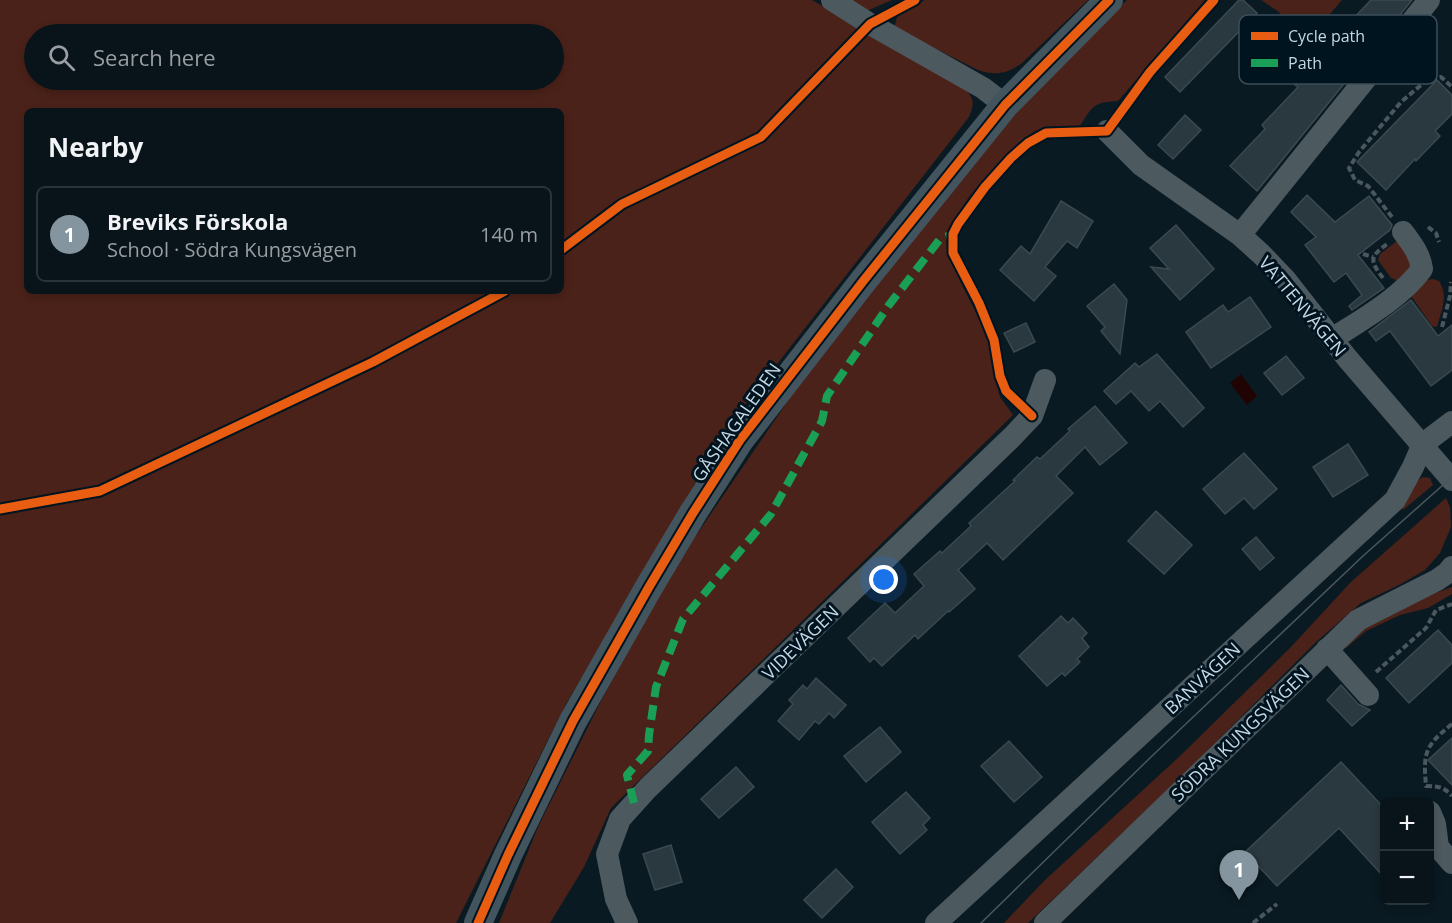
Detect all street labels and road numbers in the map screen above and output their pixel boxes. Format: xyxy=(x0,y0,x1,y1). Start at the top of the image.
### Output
street label: VATTENVÄGEN xyxy=(1254,251,1352,361)
street label: GÅSHAGALEDEN xyxy=(686,358,786,486)
street label: VIDEVÄGEN xyxy=(757,599,843,685)
street label: BANVÄGEN xyxy=(1159,637,1245,719)
street label: SÖDRA KUNGSVÄGEN xyxy=(1166,662,1314,806)

